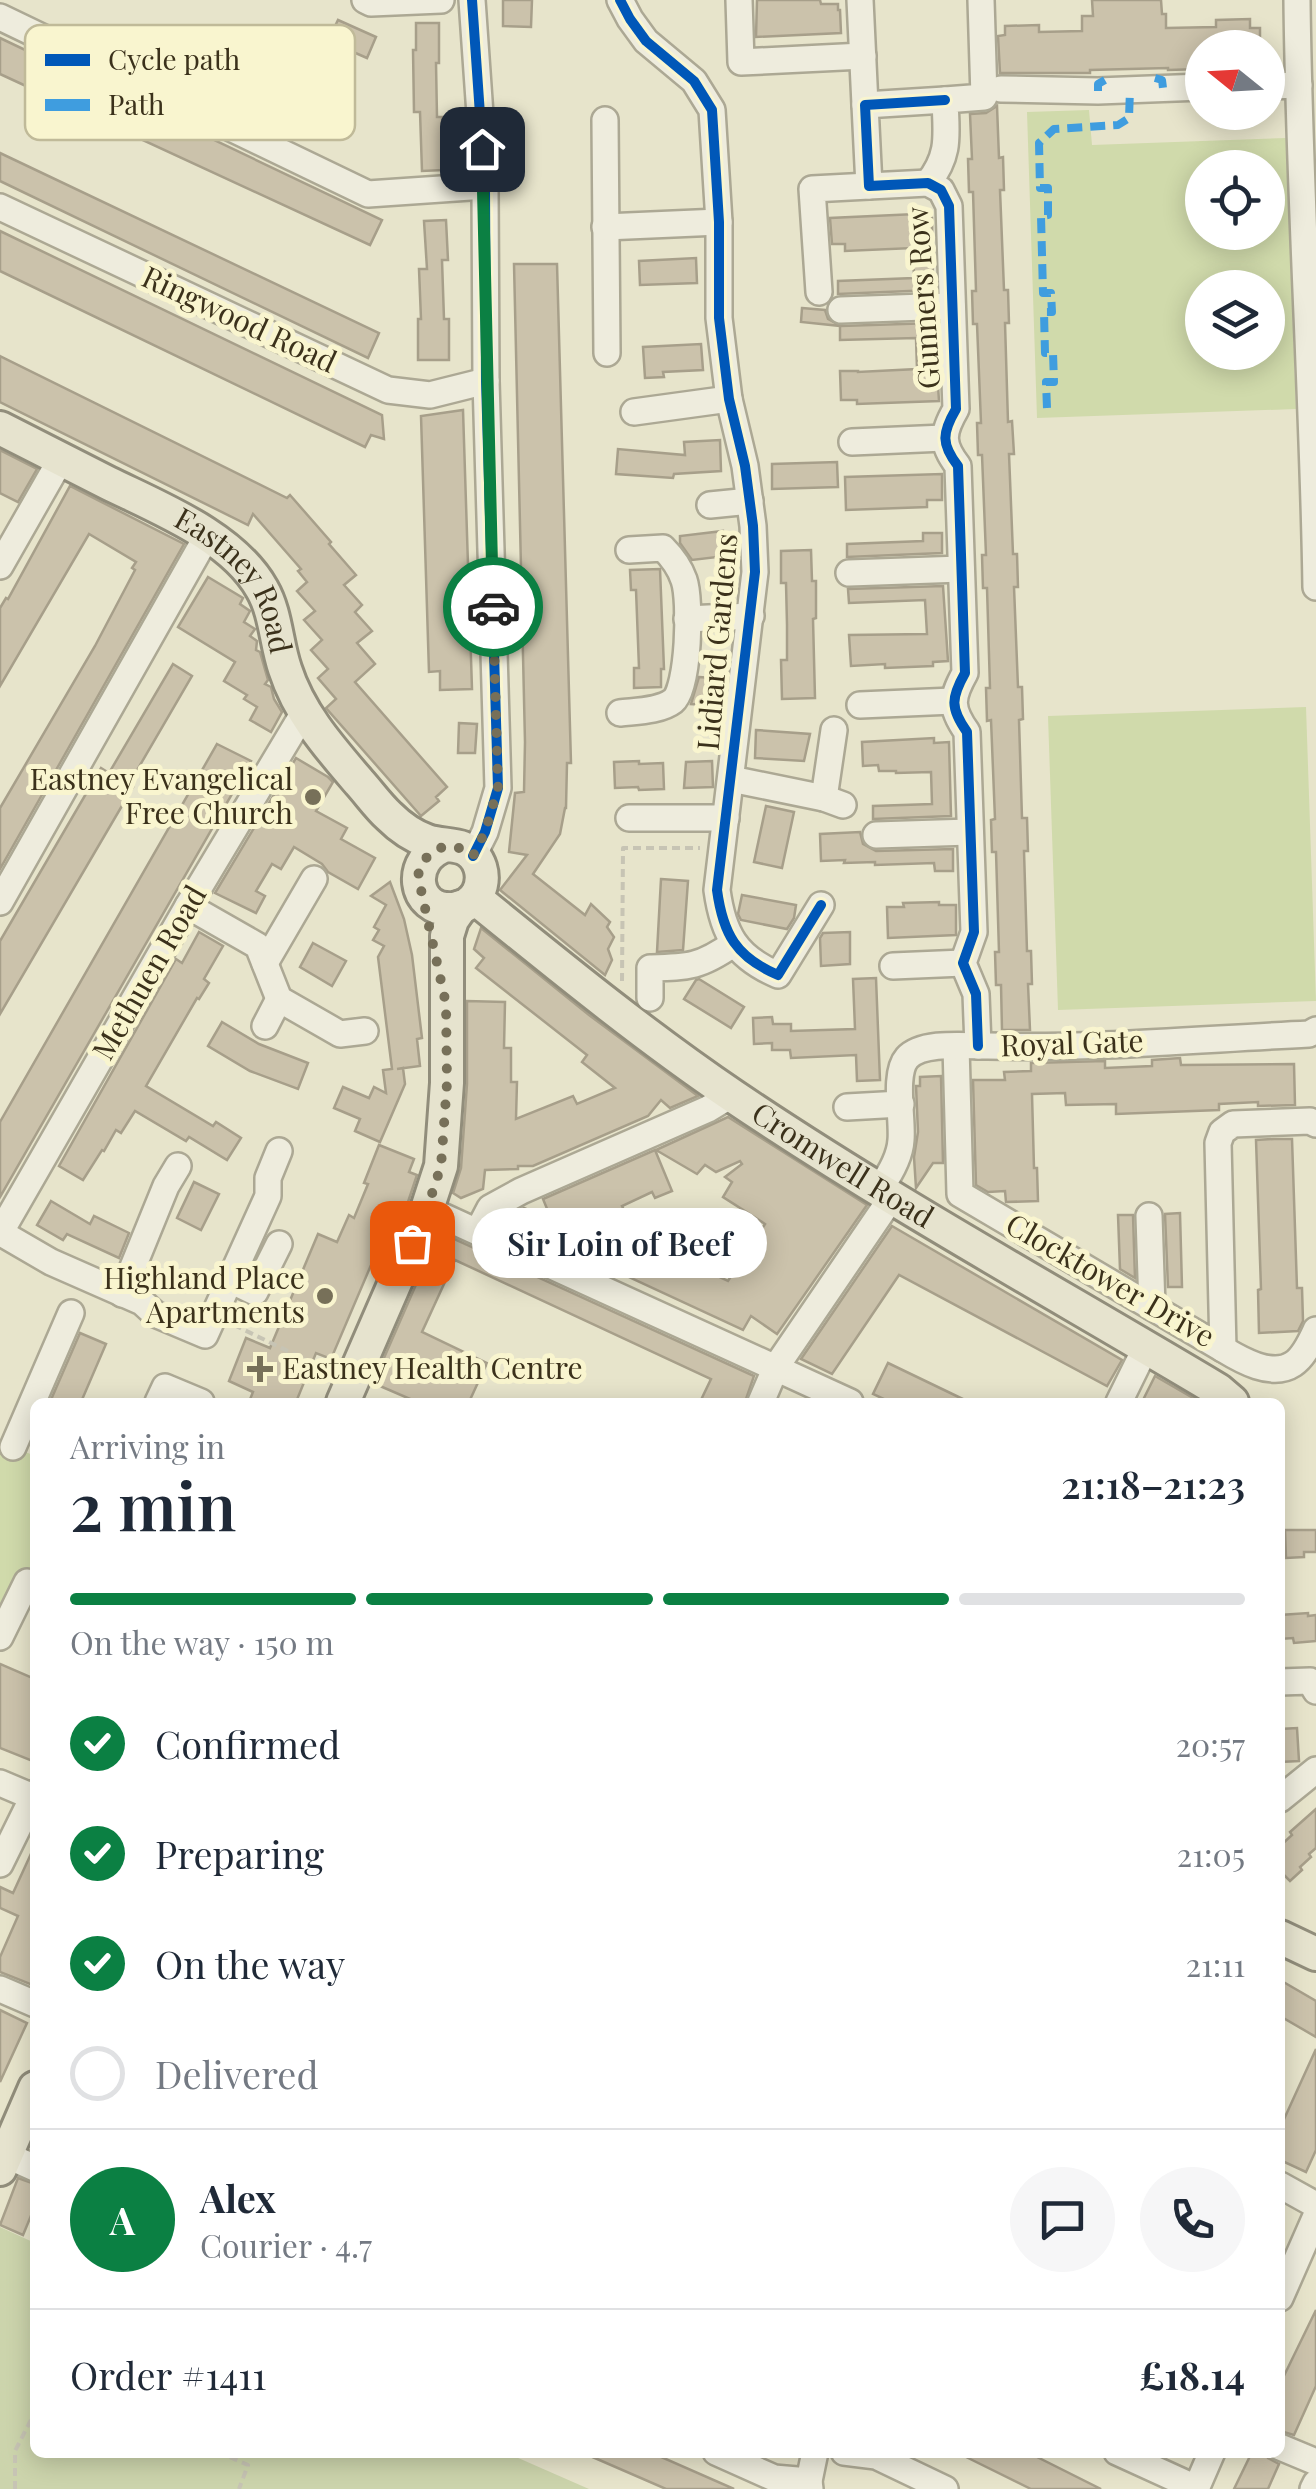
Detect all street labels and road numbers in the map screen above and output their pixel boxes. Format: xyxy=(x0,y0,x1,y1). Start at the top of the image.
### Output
street label: Gunners Row xyxy=(896,205,948,391)
street label: Ringwood Road xyxy=(136,256,344,381)
street label: Eastney Road xyxy=(168,497,302,657)
street label: Lidiard Gardens xyxy=(687,532,745,752)
street label: Methuen Road xyxy=(82,877,214,1067)
street label: Royal Gate xyxy=(1000,1020,1144,1064)
street label: Cromwell Road xyxy=(745,1092,942,1236)
street label: Clocktower Drive xyxy=(999,1203,1223,1355)

